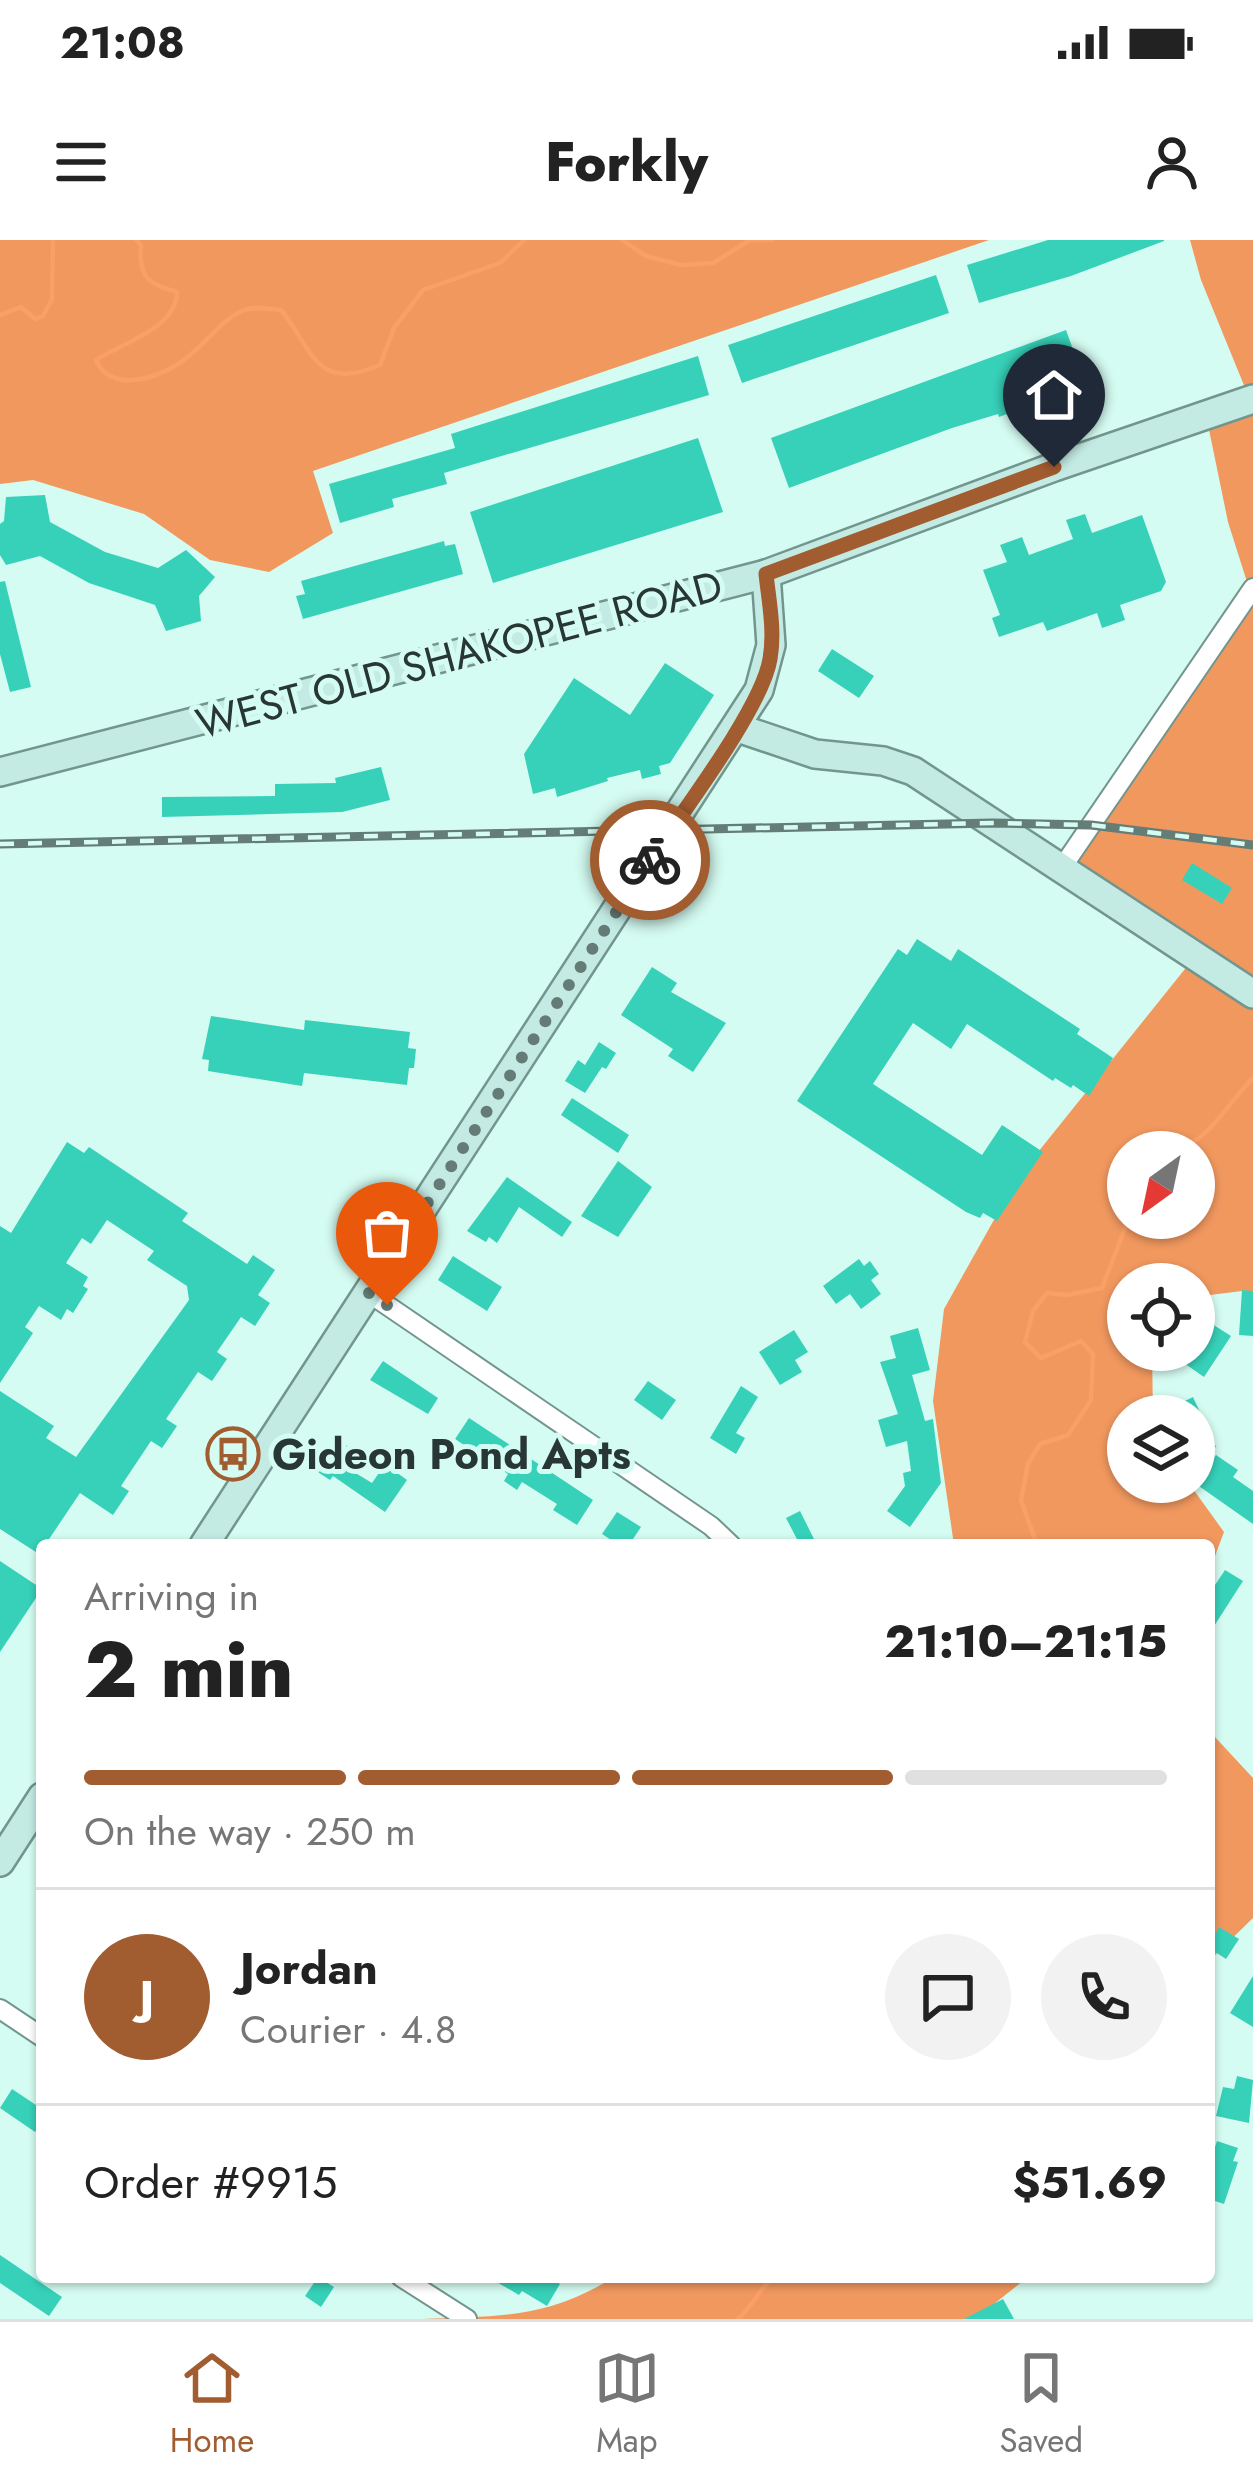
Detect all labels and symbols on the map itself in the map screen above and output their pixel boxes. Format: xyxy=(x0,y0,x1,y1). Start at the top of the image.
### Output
pin xyxy=(1003,344,1105,467)
street label: WEST OLD SHAKOPEE ROAD xyxy=(189,555,729,754)
courier xyxy=(590,800,710,920)
north arrow xyxy=(1107,1131,1215,1239)
pin xyxy=(336,1182,438,1305)
place label: Gideon Pond Apts xyxy=(272,1424,631,1485)
bus stop icon: Gideon Pond Apts xyxy=(205,1426,261,1482)

